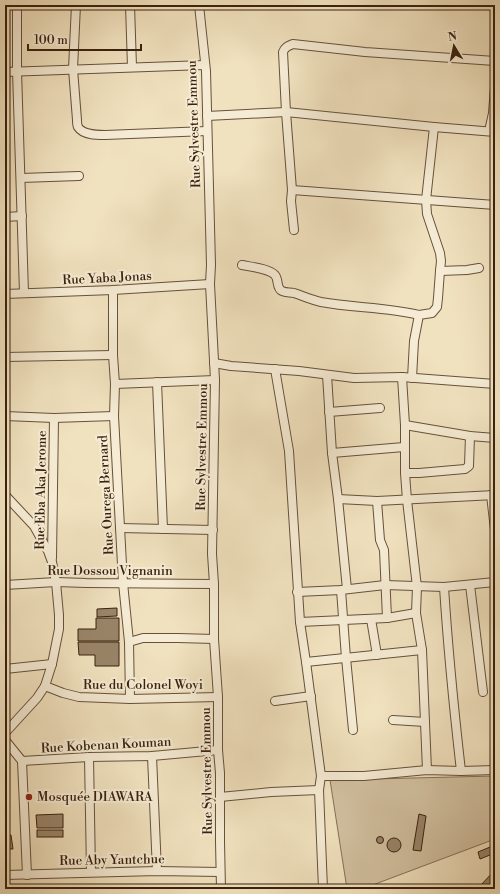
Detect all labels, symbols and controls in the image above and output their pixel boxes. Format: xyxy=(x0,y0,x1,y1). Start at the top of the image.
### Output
scale bar xyxy=(28,26,141,52)
north arrow xyxy=(434,26,474,66)
text: N xyxy=(447,29,458,45)
text: 100 m xyxy=(34,33,68,48)
street label: Rue Sylvestre Emmou xyxy=(184,59,204,188)
street label: Rue Yaba Jonas xyxy=(62,268,152,288)
street label: Rue Sylvestre Emmou xyxy=(193,382,211,511)
street label: Rue Eba Aka Jerome xyxy=(32,430,50,550)
street label: Rue Ourega Bernard xyxy=(95,434,117,555)
street label: Rue Dossou Vignanin xyxy=(47,563,173,579)
street label: Rue du Colonel Woyi xyxy=(83,677,203,693)
street label: Rue Sylvestre Emmou xyxy=(198,706,216,835)
street label: Rue Kobenan Kouman xyxy=(40,734,172,756)
place label: Mosquée DIAWARA xyxy=(37,789,154,805)
marker: Mosquée DIAWARA xyxy=(24,792,34,802)
street label: Rue Aby Yantchue xyxy=(59,851,165,869)

